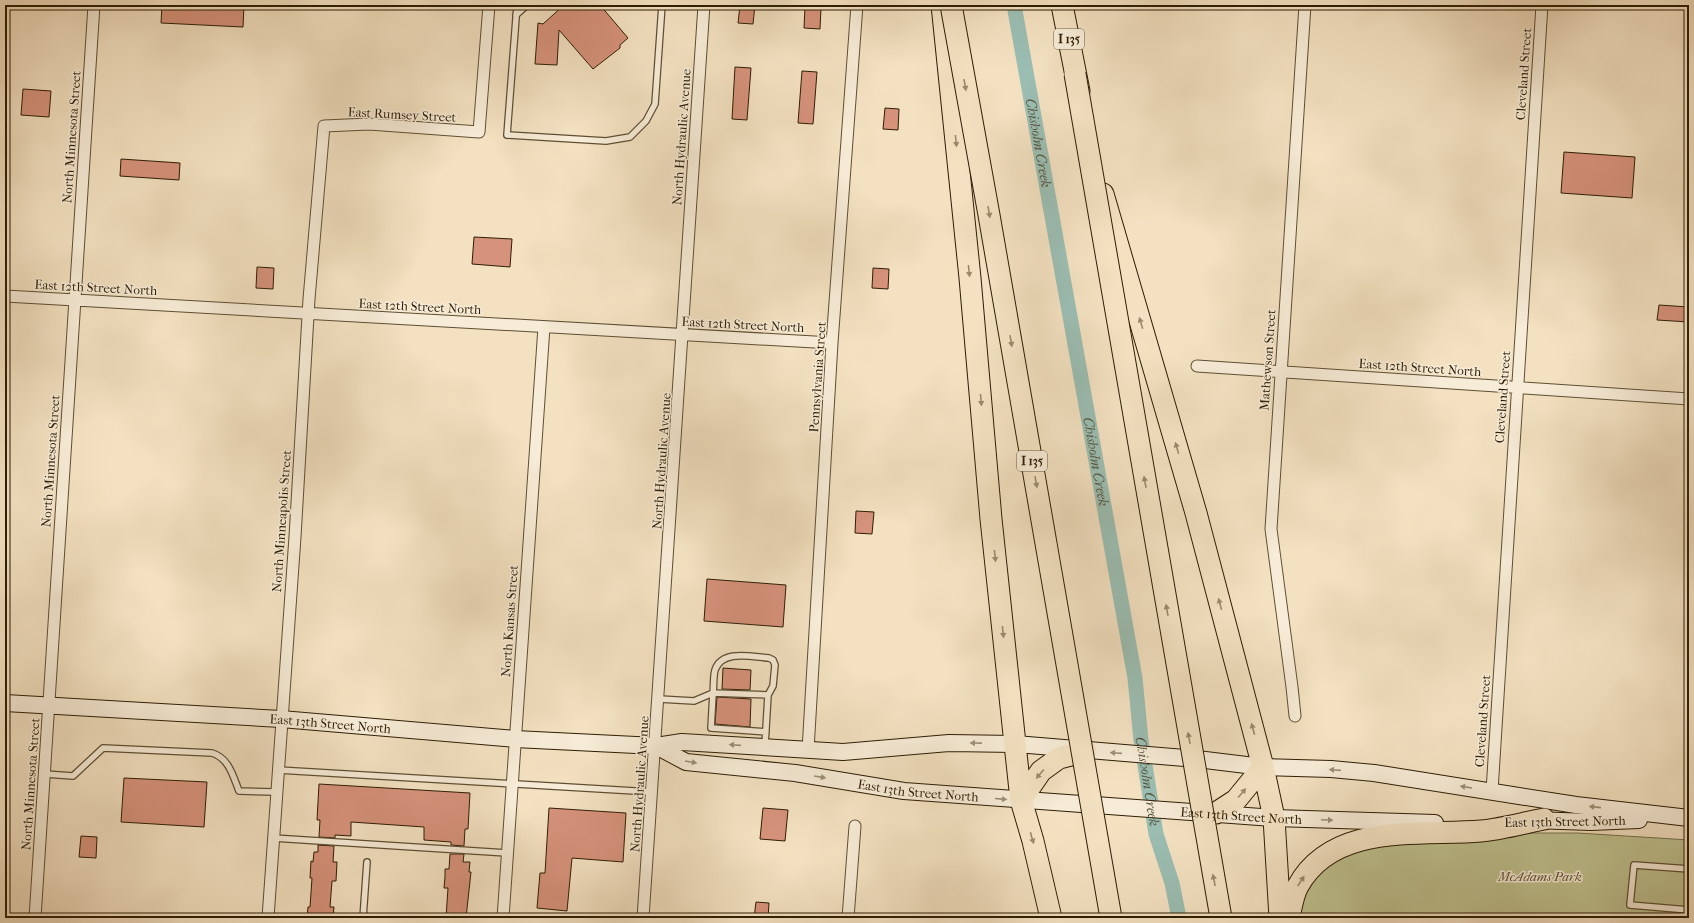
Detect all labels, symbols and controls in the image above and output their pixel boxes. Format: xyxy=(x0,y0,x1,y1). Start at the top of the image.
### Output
street label: Cleveland Street xyxy=(1513,27,1534,121)
road number: I 135 xyxy=(1054,29,1084,49)
street label: North Hydraulic Avenue xyxy=(669,68,694,206)
street label: North Minnesota Street xyxy=(59,70,84,204)
one-way arrow xyxy=(963,79,969,91)
water label: Chisholm Creek xyxy=(1022,97,1055,189)
street label: East Rumsey Street xyxy=(347,104,457,125)
one-way arrow xyxy=(953,135,960,147)
one-way arrow xyxy=(986,206,992,219)
one-way arrow xyxy=(966,265,972,277)
street label: East 12th Street North xyxy=(34,277,158,298)
street label: East 12th Street North xyxy=(358,296,482,317)
street label: Mathewson Street xyxy=(1256,308,1279,411)
street label: East 12th Street North xyxy=(681,314,805,335)
one-way arrow xyxy=(1138,317,1144,329)
street label: Pennsylvania Street xyxy=(806,321,829,433)
one-way arrow xyxy=(1008,335,1014,347)
street label: Cleveland Street xyxy=(1492,350,1513,444)
street label: East 12th Street North xyxy=(1358,356,1483,379)
street label: North Hydraulic Avenue xyxy=(649,392,674,530)
street label: North Minnesota Street xyxy=(38,394,63,528)
one-way arrow xyxy=(977,394,984,406)
water label: Chisholm Creek xyxy=(1079,416,1112,508)
one-way arrow xyxy=(1174,442,1180,454)
street label: North Minneapolis Street xyxy=(269,449,294,593)
road number: I 135 xyxy=(1017,451,1047,471)
one-way arrow xyxy=(1142,475,1148,488)
one-way arrow xyxy=(1033,476,1039,489)
one-way arrow xyxy=(992,550,998,562)
street label: North Kansas Street xyxy=(498,564,521,678)
one-way arrow xyxy=(1216,597,1222,610)
one-way arrow xyxy=(1164,604,1170,616)
one-way arrow xyxy=(1000,626,1007,638)
street label: Cleveland Street xyxy=(1472,674,1493,768)
street label: East 13th Street North xyxy=(269,711,392,736)
street label: North Hydraulic Avenue xyxy=(627,715,652,853)
street label: North Minnesota Street xyxy=(18,717,43,851)
one-way arrow xyxy=(1250,723,1256,735)
one-way arrow xyxy=(1186,732,1192,744)
water label: Chisholm Creek xyxy=(1132,735,1163,827)
one-way arrow xyxy=(969,740,982,746)
one-way arrow xyxy=(729,742,741,749)
one-way arrow xyxy=(1110,750,1122,757)
one-way arrow xyxy=(685,759,697,765)
one-way arrow xyxy=(1329,766,1341,773)
one-way arrow xyxy=(1035,769,1044,779)
one-way arrow xyxy=(814,774,826,780)
street label: East 13th Street North xyxy=(856,776,980,804)
one-way arrow xyxy=(1460,784,1472,790)
one-way arrow xyxy=(1238,788,1247,798)
one-way arrow xyxy=(995,795,1007,802)
street label: East 13th Street North xyxy=(1180,804,1303,827)
one-way arrow xyxy=(1589,804,1601,811)
street label: East 13th Street North xyxy=(1504,813,1627,830)
one-way arrow xyxy=(1321,816,1333,823)
one-way arrow xyxy=(1029,832,1035,844)
park label: McAdams Park xyxy=(1497,869,1582,884)
one-way arrow xyxy=(1211,874,1217,886)
one-way arrow xyxy=(1297,876,1305,886)

